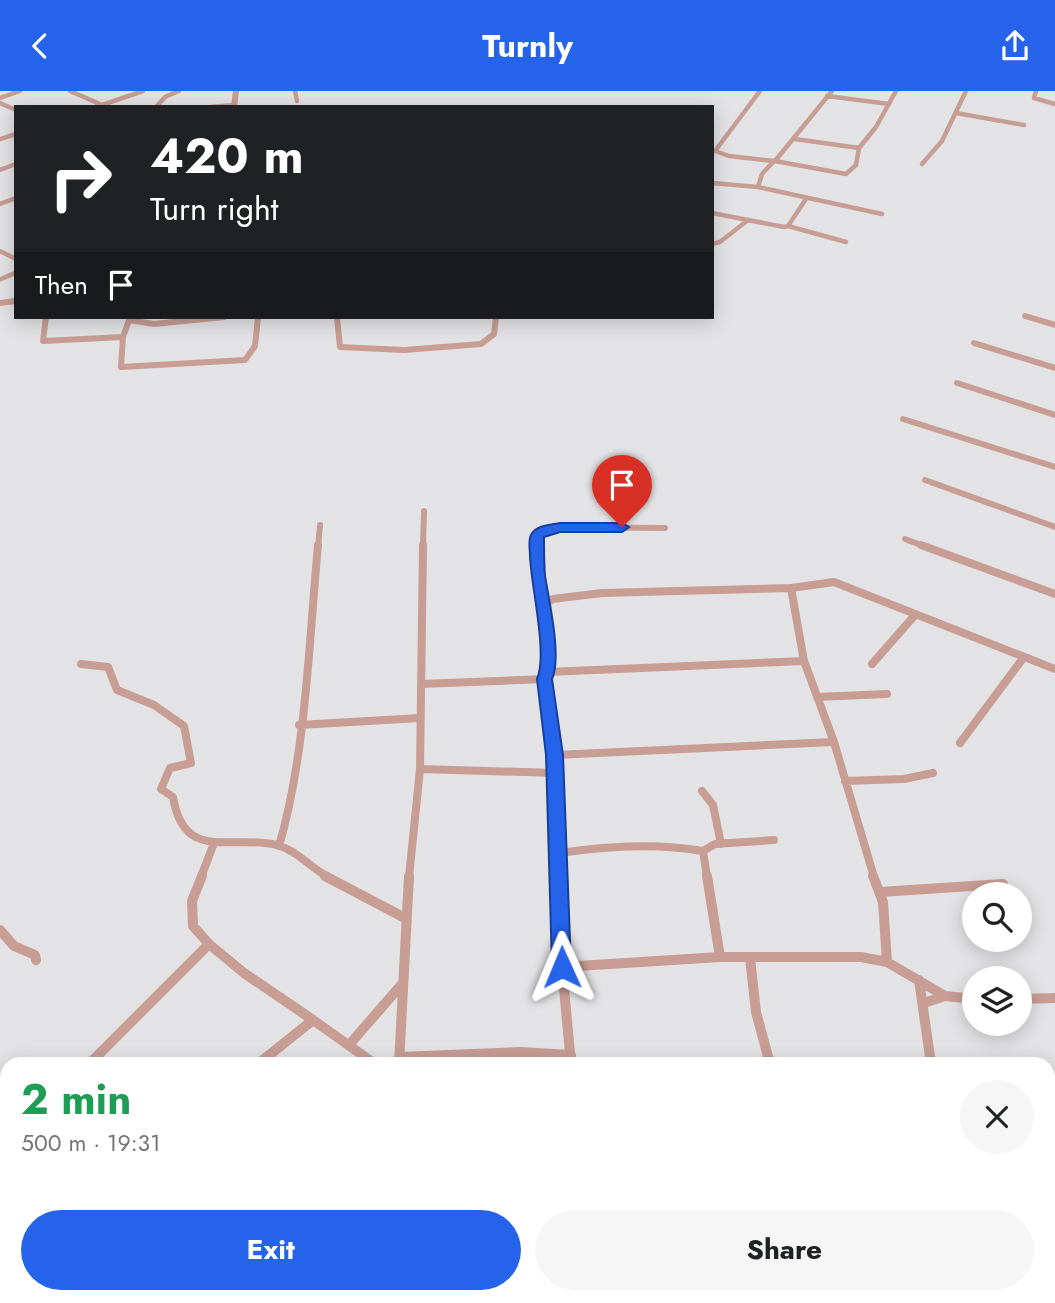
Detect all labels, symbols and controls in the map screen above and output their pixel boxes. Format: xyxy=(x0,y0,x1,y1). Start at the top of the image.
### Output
text: Turnly xyxy=(482,23,573,69)
icon: back xyxy=(21,27,59,65)
icon: share xyxy=(996,27,1034,65)
text: 420 m xyxy=(150,121,304,191)
icon: right xyxy=(35,133,126,224)
text: Turn right xyxy=(150,186,279,232)
text: Then xyxy=(35,266,88,304)
icon: arrive xyxy=(102,266,140,304)
pin xyxy=(592,455,652,527)
icon: arrive xyxy=(603,466,641,504)
map controls xyxy=(962,882,1032,1036)
button: search xyxy=(962,882,1032,952)
position arrow xyxy=(525,930,599,1004)
button: layers xyxy=(962,966,1032,1036)
text: 2 min xyxy=(21,1069,131,1130)
button: close xyxy=(960,1080,1034,1154)
text: 500 m · 19:31 xyxy=(21,1126,161,1160)
button: Exit xyxy=(21,1210,521,1290)
button: Share xyxy=(535,1210,1034,1290)

